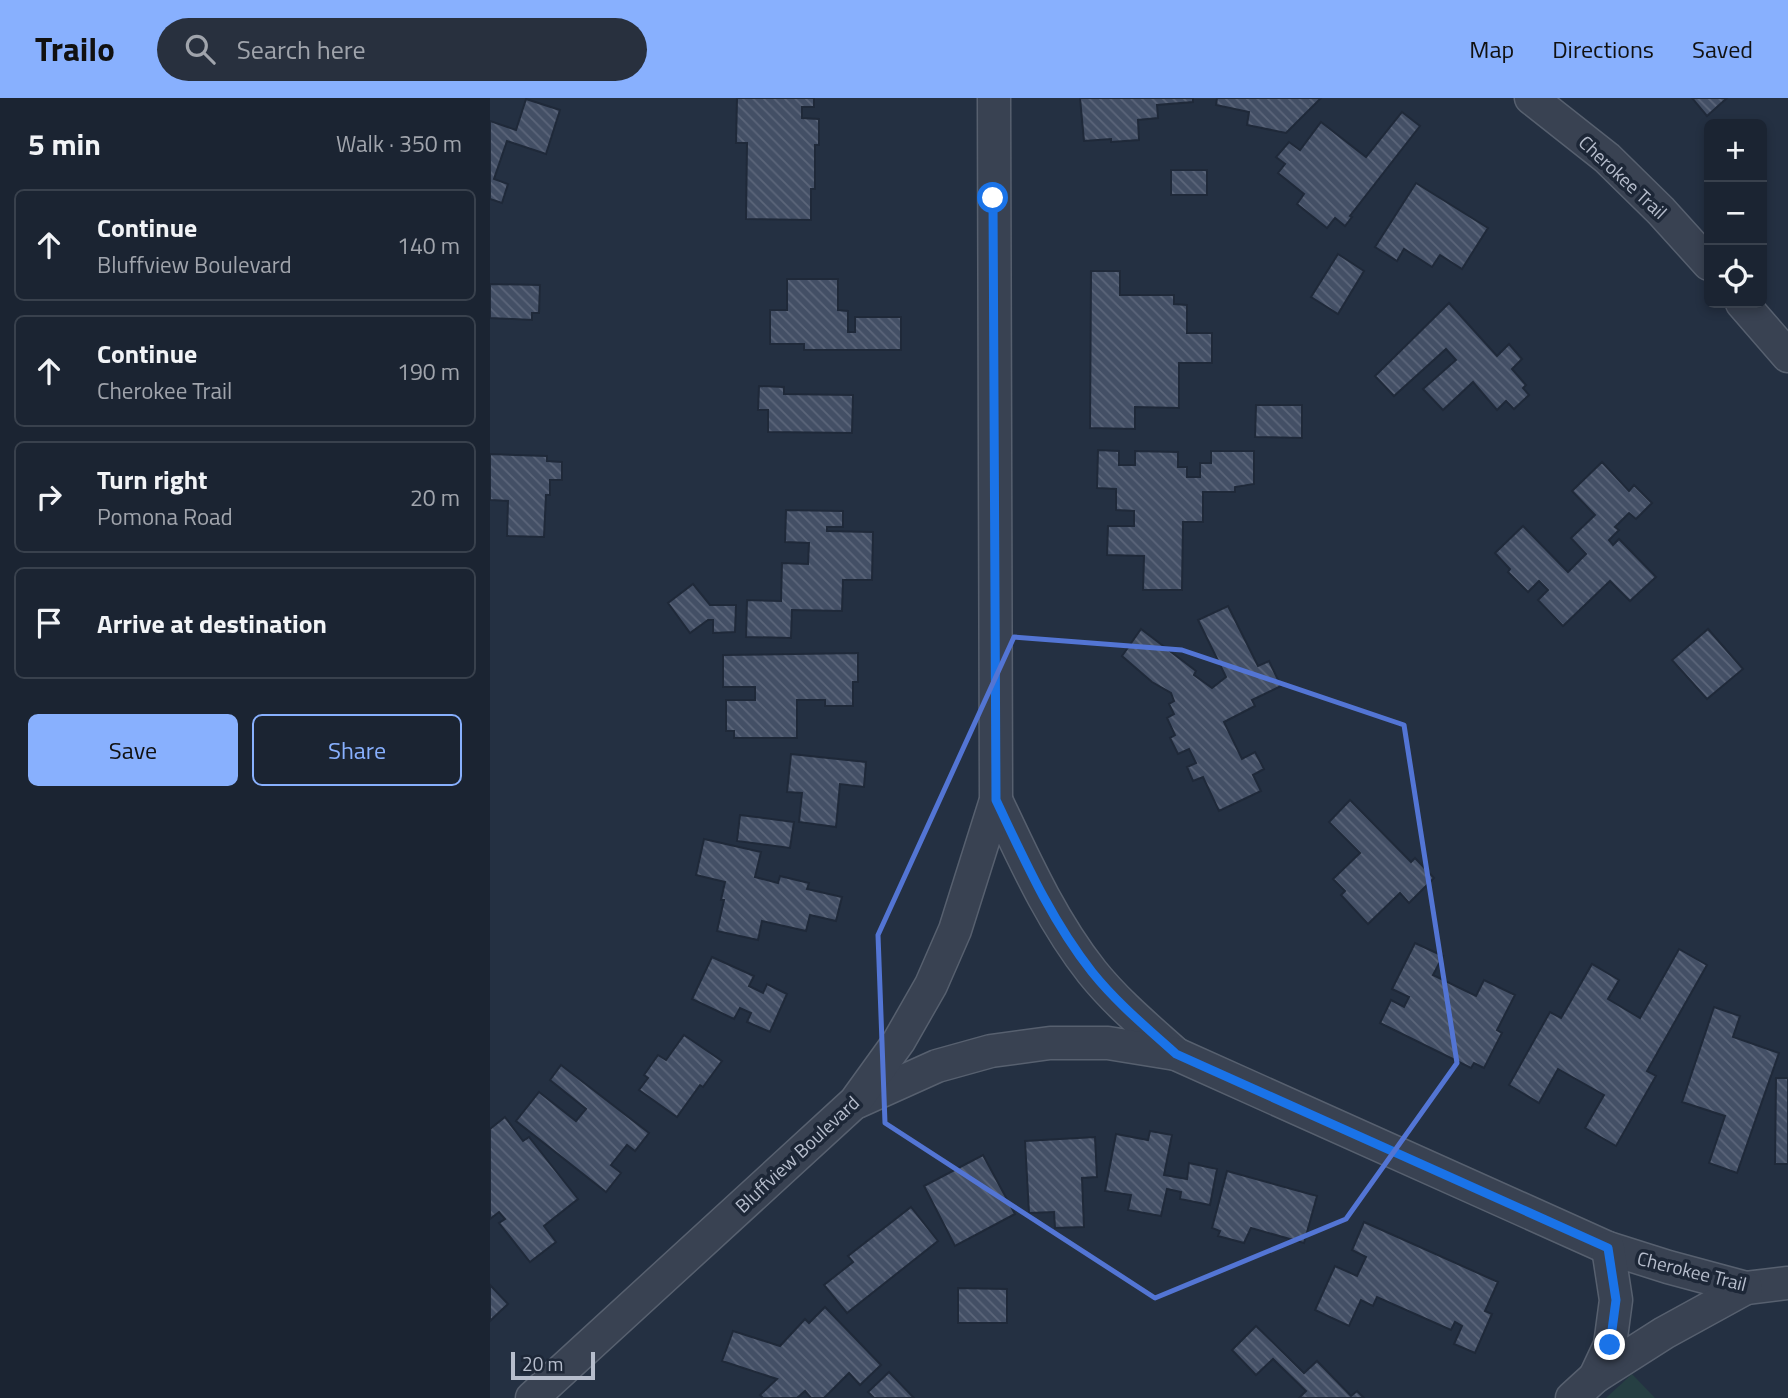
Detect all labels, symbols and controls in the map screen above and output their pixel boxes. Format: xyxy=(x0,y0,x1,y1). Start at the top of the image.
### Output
search box xyxy=(157,18,647,81)
text: Trailo xyxy=(35,24,115,74)
icon: search xyxy=(181,30,219,68)
text: Search here xyxy=(237,30,366,69)
text: Map xyxy=(1469,31,1514,67)
text: Directions xyxy=(1552,31,1654,67)
text: Saved xyxy=(1692,31,1753,67)
map controls xyxy=(1704,119,1767,308)
button: + xyxy=(1704,119,1767,182)
text: 5 min xyxy=(28,121,101,167)
text: Walk · 350 m xyxy=(336,126,462,161)
street label: Cherokee Trail xyxy=(1573,128,1674,225)
route start xyxy=(977,182,1008,213)
button: − xyxy=(1704,182,1767,245)
text: Continue xyxy=(97,208,197,247)
icon: ahead xyxy=(30,226,68,264)
text: 140 m xyxy=(397,228,460,263)
button: locate xyxy=(1704,245,1767,308)
text: Bluffview Boulevard xyxy=(97,247,292,282)
text: Continue xyxy=(97,334,197,373)
icon: ahead xyxy=(30,352,68,390)
text: 190 m xyxy=(397,354,460,389)
text: Cherokee Trail xyxy=(97,373,232,408)
text: Turn right xyxy=(97,460,208,499)
icon: right xyxy=(30,478,68,516)
text: 20 m xyxy=(410,480,460,515)
text: Pomona Road xyxy=(97,499,233,534)
icon: arrive xyxy=(30,604,68,642)
text: Arrive at destination xyxy=(97,604,327,643)
button: Save xyxy=(28,714,238,786)
button: Share xyxy=(252,714,462,786)
street label: Bluffview Boulevard xyxy=(728,1088,865,1219)
street label: Cherokee Trail xyxy=(1634,1243,1750,1298)
route end xyxy=(1594,1329,1625,1360)
scale bar xyxy=(511,1349,595,1381)
text: 20 m xyxy=(522,1349,563,1378)

